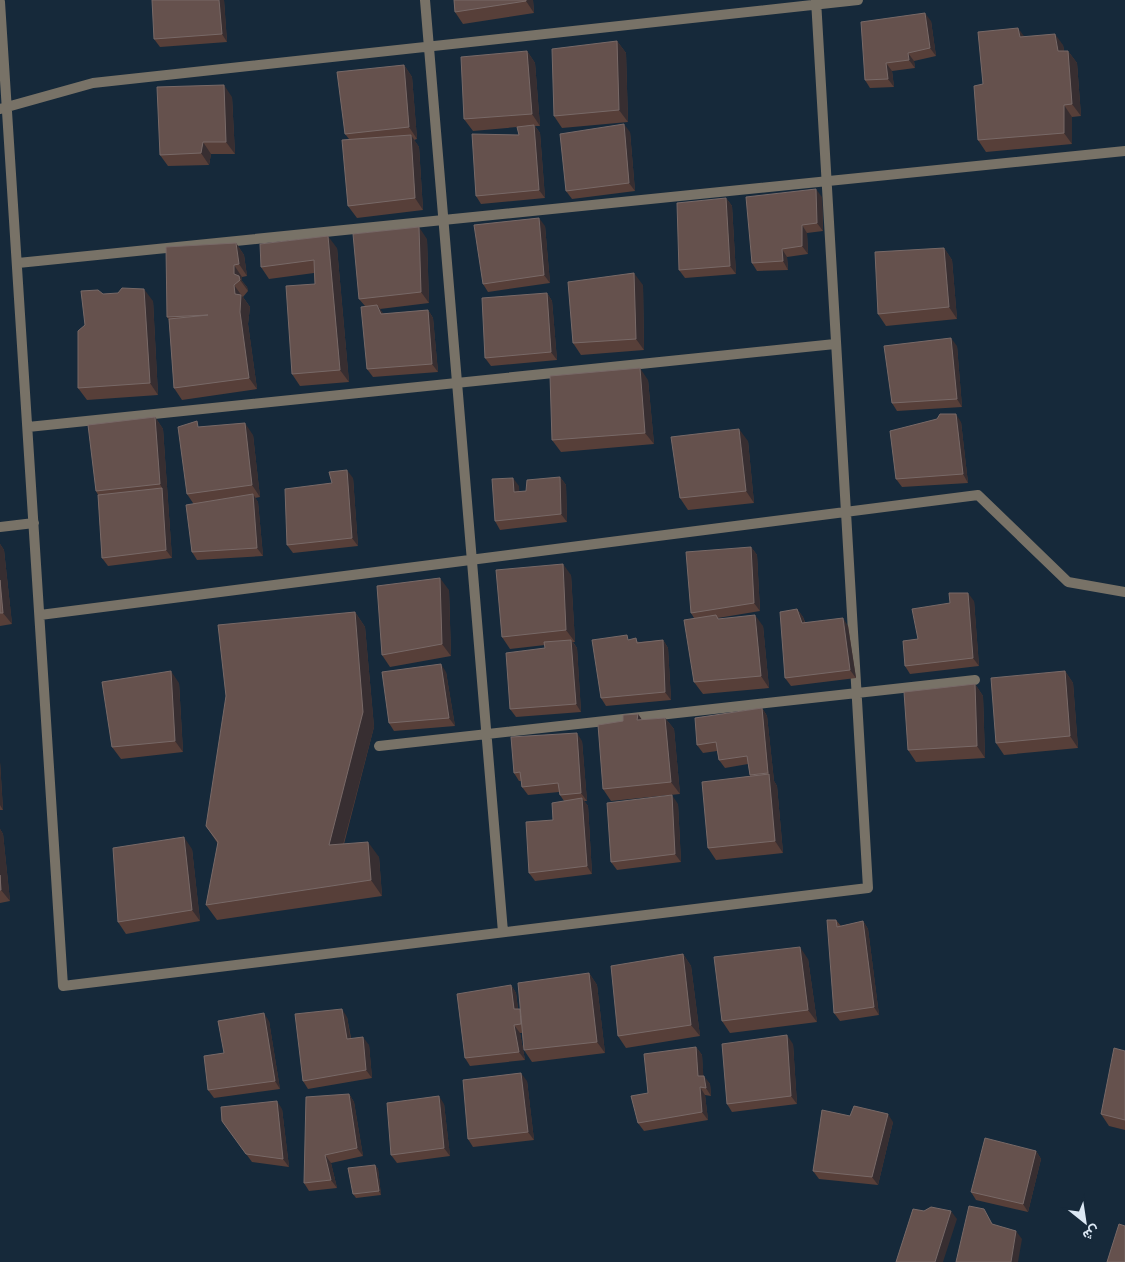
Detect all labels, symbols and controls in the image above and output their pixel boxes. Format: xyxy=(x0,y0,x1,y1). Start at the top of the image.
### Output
north arrow xyxy=(1060,1197,1110,1247)
text: ش xyxy=(1080,1221,1103,1245)

